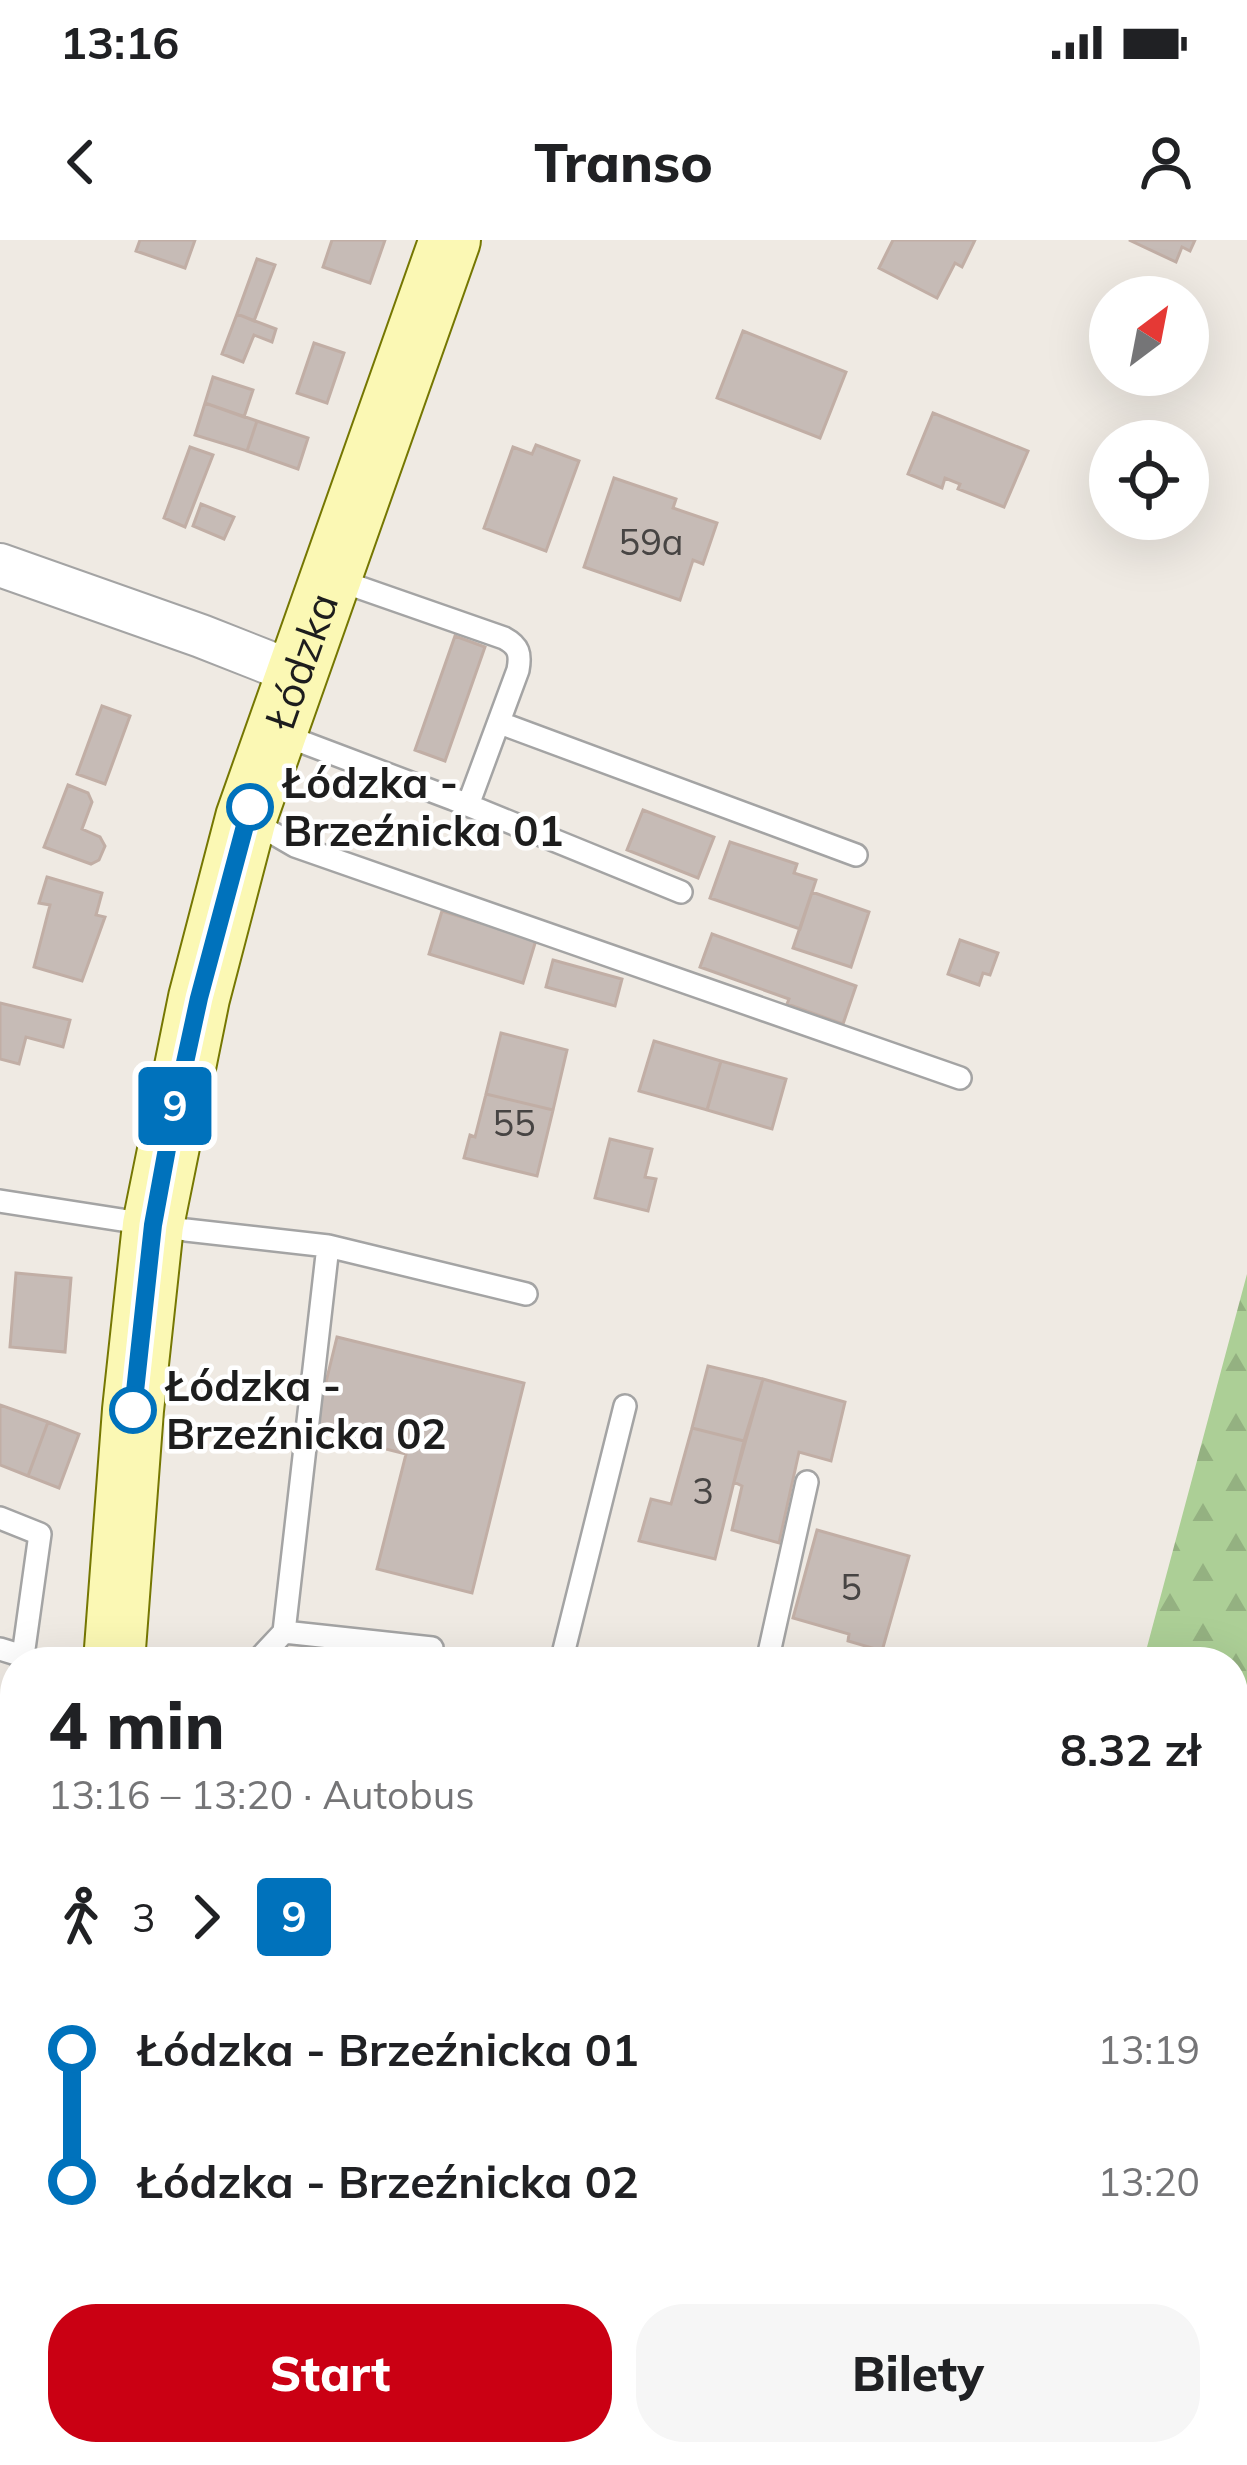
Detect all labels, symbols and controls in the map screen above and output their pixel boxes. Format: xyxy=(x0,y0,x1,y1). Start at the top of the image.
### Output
text: 13:16 xyxy=(60,14,179,70)
text: Transo xyxy=(534,128,713,196)
icon: back xyxy=(48,129,114,195)
icon: person xyxy=(1133,129,1199,195)
north arrow xyxy=(1089,276,1209,396)
map controls xyxy=(1089,276,1209,540)
button: locate xyxy=(1089,420,1209,540)
house number: 59a xyxy=(619,519,683,564)
street label: Łódzka xyxy=(252,586,349,737)
place label: Łódzka - Brzeźnicka 01 xyxy=(281,756,564,857)
marker: Łódzka - Brzeźnicka 01 xyxy=(228,785,272,829)
line badge: 9 xyxy=(136,1067,214,1145)
text: 9 xyxy=(162,1079,188,1132)
house number: 55 xyxy=(492,1100,536,1145)
place label: Łódzka - Brzeźnicka 02 xyxy=(164,1359,447,1460)
marker: Łódzka - Brzeźnicka 02 xyxy=(111,1388,155,1432)
house number: 3 xyxy=(692,1468,714,1513)
house number: 5 xyxy=(840,1564,862,1609)
text: 4 min xyxy=(48,1683,225,1766)
text: 8.32 zł xyxy=(1060,1721,1200,1777)
text: 13:16 – 13:20 · Autobus xyxy=(48,1770,475,1819)
icon: walk xyxy=(48,1884,114,1950)
icon: forward xyxy=(173,1884,239,1950)
text: 9 xyxy=(281,1890,307,1943)
text: 3 xyxy=(132,1893,155,1942)
text: Łódzka - Brzeźnicka 01 xyxy=(138,2021,639,2077)
text: 13:19 xyxy=(1098,2025,1200,2074)
text: Łódzka - Brzeźnicka 02 xyxy=(138,2153,639,2209)
text: 13:20 xyxy=(1098,2157,1200,2206)
button: Start xyxy=(48,2304,612,2442)
button: Bilety xyxy=(636,2304,1200,2442)

